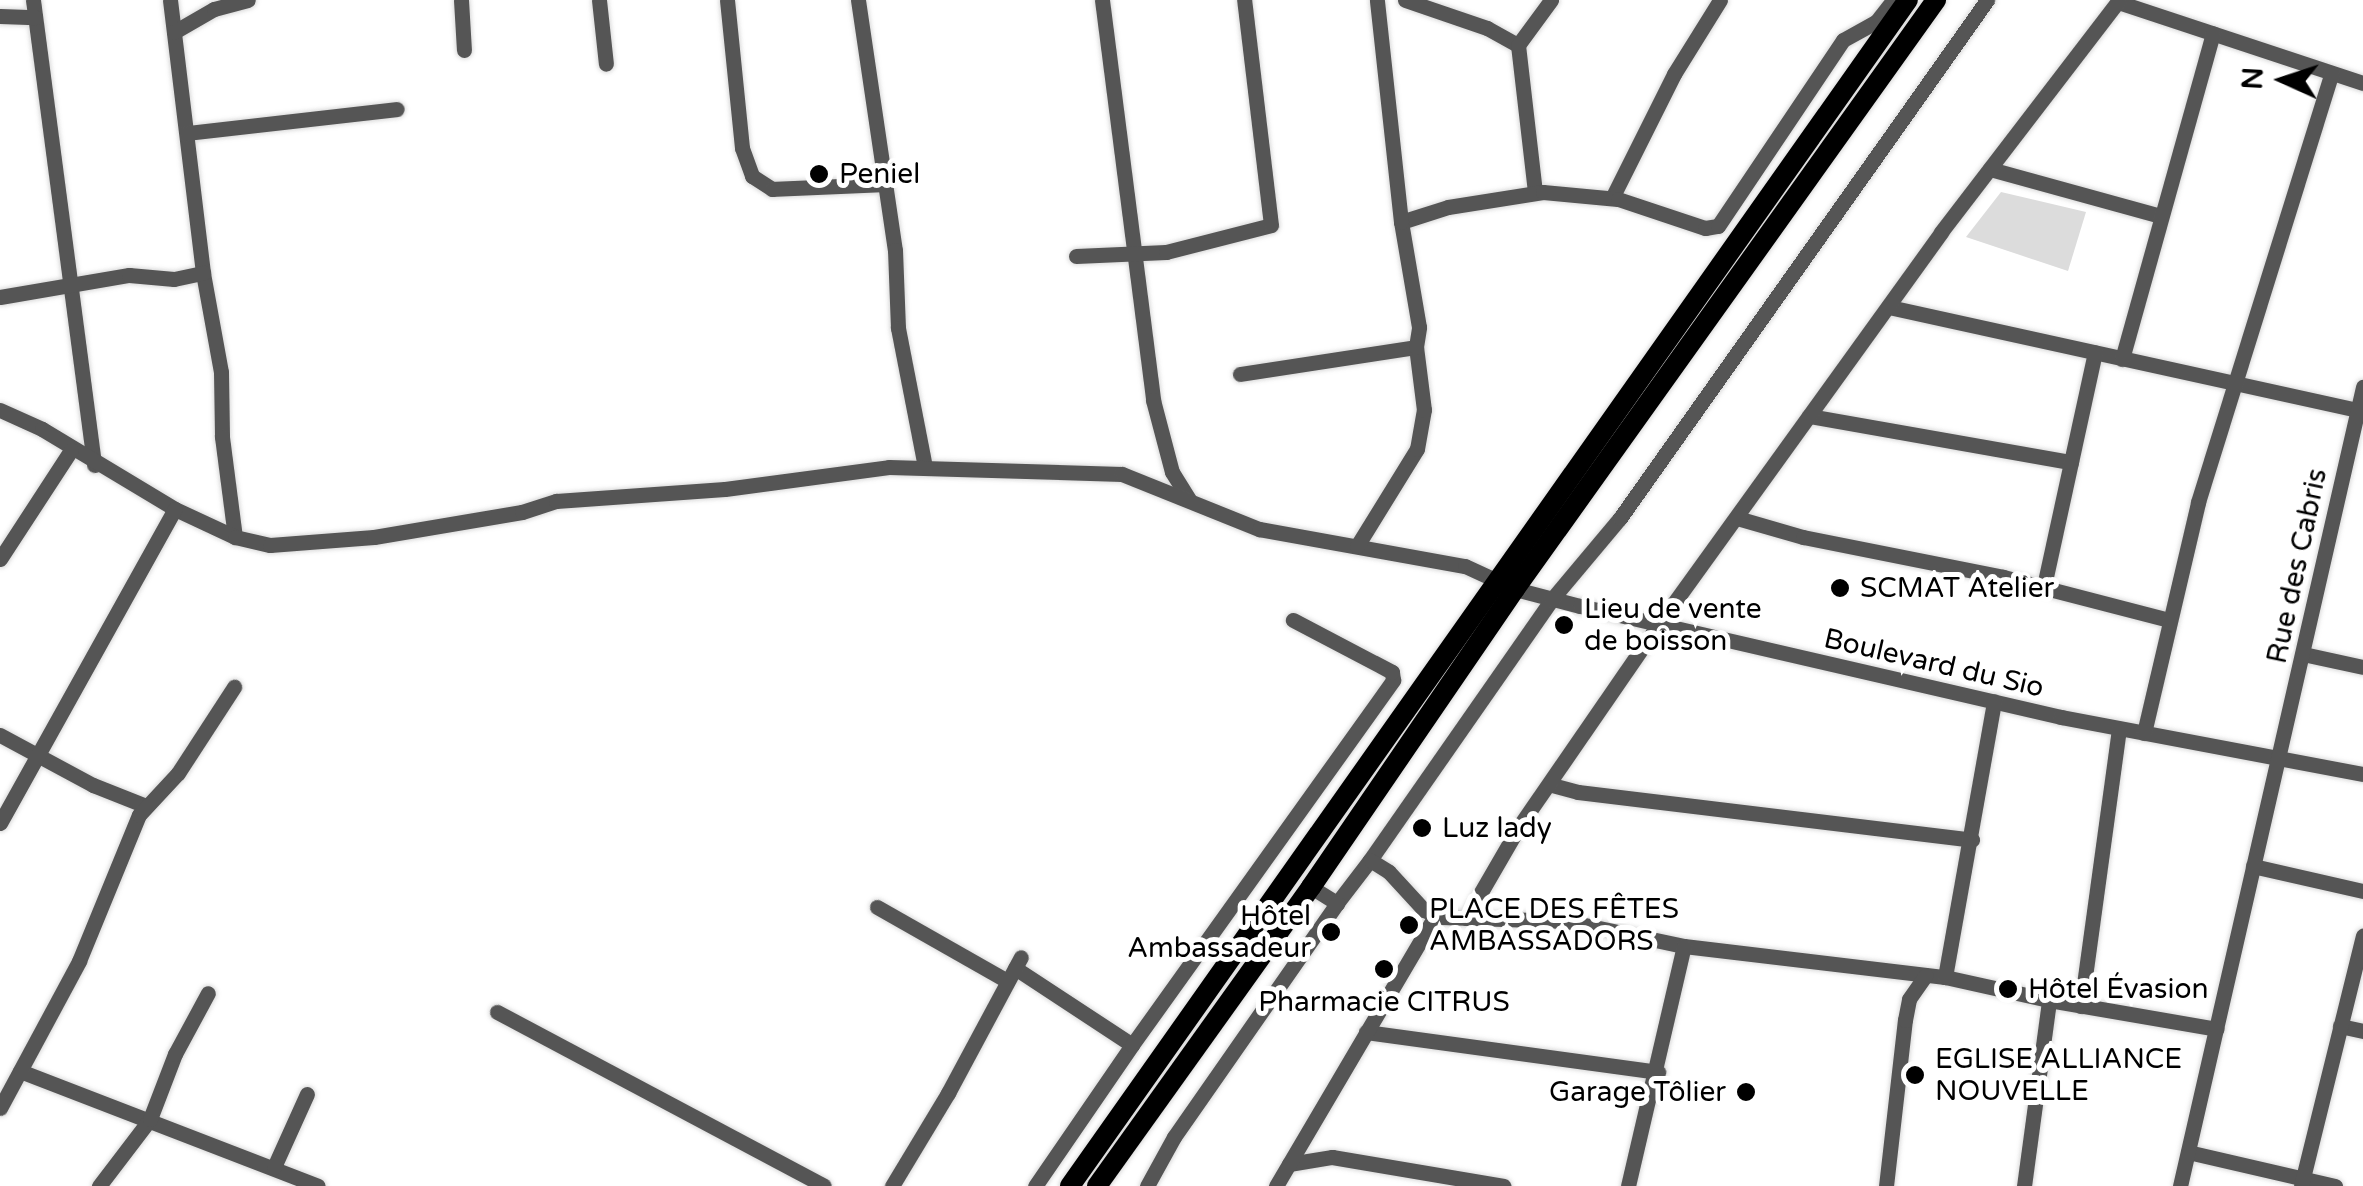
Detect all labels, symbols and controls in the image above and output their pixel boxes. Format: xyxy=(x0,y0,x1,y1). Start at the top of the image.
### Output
north arrow xyxy=(2233,30,2333,130)
text: N xyxy=(2235,66,2271,91)
place label: Peniel xyxy=(839,157,920,191)
marker: Peniel xyxy=(808,163,830,185)
street label: Rue des Cabris xyxy=(2260,465,2334,667)
place label: SCMAT Atelier xyxy=(1860,571,2054,605)
marker: SCMAT Atelier xyxy=(1829,577,1851,599)
place label: Lieu de vente de boisson xyxy=(1584,592,1762,658)
marker: Lieu de vente de boisson xyxy=(1553,614,1575,636)
street label: Boulevard du Sio xyxy=(1821,621,2047,705)
place label: Luz lady xyxy=(1442,811,1552,845)
marker: Luz lady xyxy=(1411,817,1433,839)
place label: PLACE DES FÊTES AMBASSADORS xyxy=(1429,892,1679,958)
place label: Hôtel Ambassadeur xyxy=(1127,899,1311,965)
marker: PLACE DES FÊTES AMBASSADORS xyxy=(1398,914,1420,936)
marker: Hôtel Ambassadeur xyxy=(1320,921,1342,943)
marker: Pharmacie CITRUS xyxy=(1373,958,1395,980)
place label: Hôtel Évasion xyxy=(2028,972,2209,1006)
marker: Hôtel Évasion xyxy=(1997,978,2019,1000)
place label: Pharmacie CITRUS xyxy=(1258,985,1510,1019)
place label: EGLISE ALLIANCE NOUVELLE xyxy=(1935,1042,2182,1108)
marker: EGLISE ALLIANCE NOUVELLE xyxy=(1904,1064,1926,1086)
place label: Garage Tôlier xyxy=(1549,1075,1726,1109)
marker: Garage Tôlier xyxy=(1735,1081,1757,1103)

